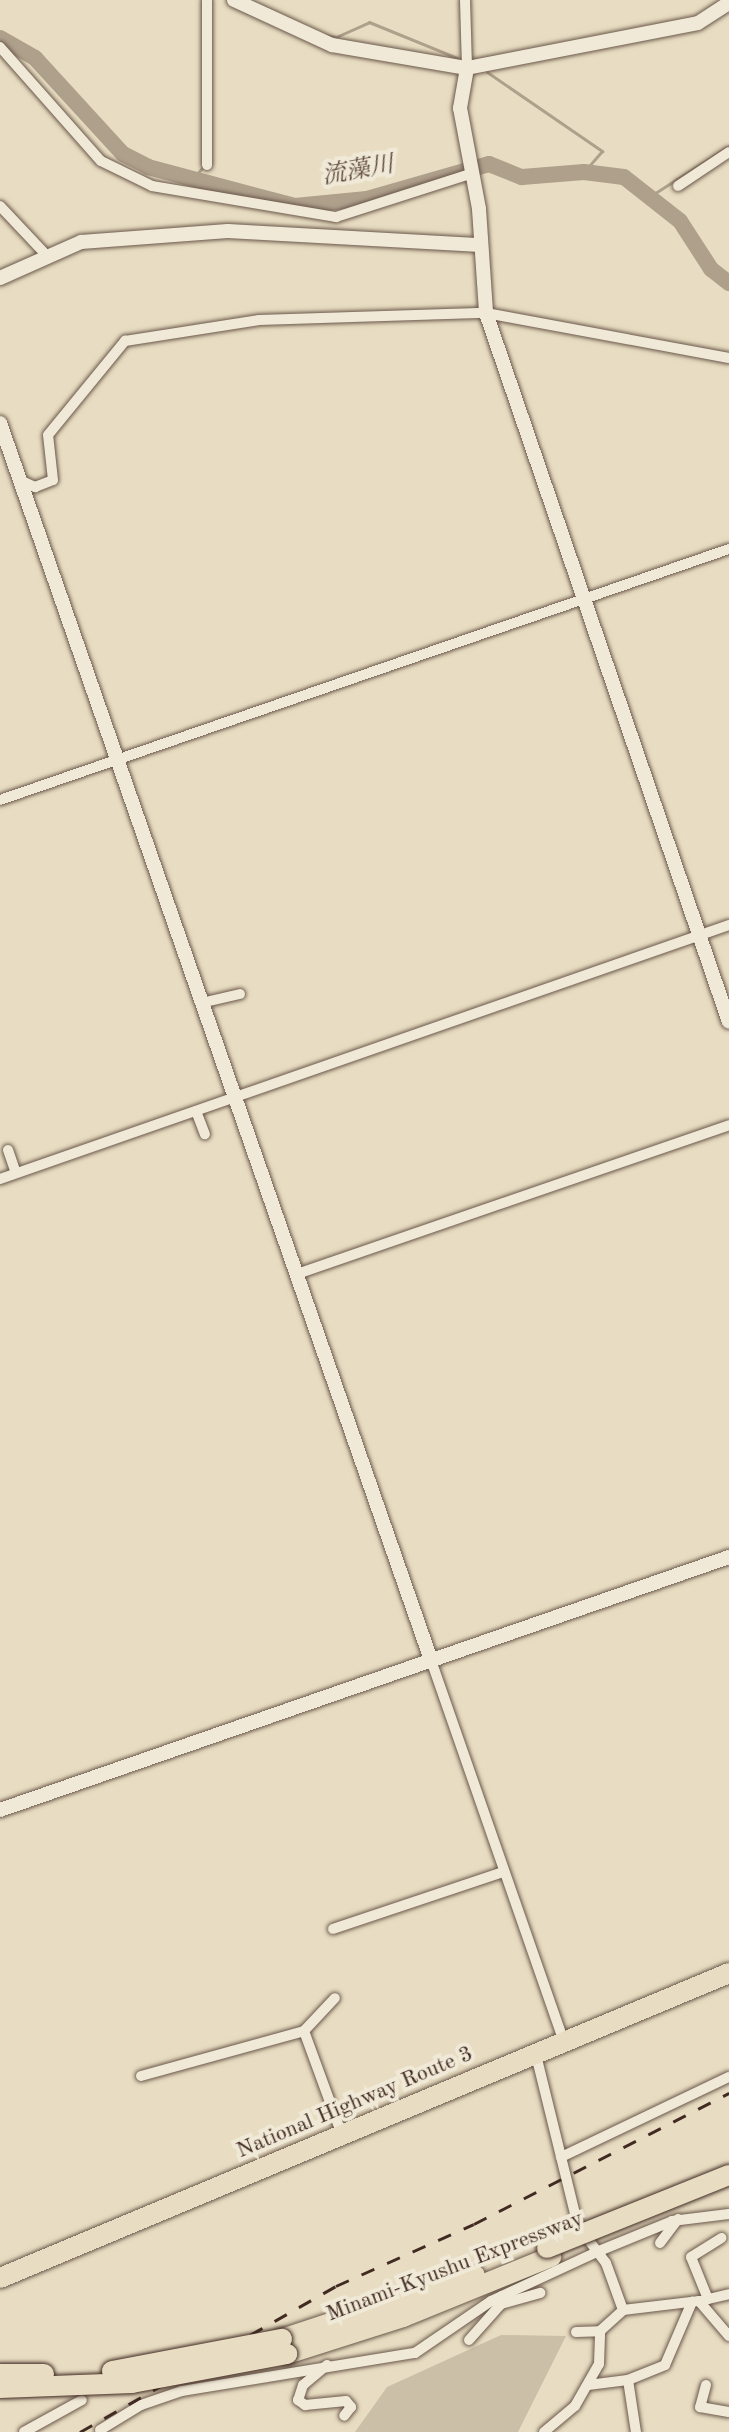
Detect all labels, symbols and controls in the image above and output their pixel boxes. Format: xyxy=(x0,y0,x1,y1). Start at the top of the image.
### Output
water label: 流藻川 xyxy=(320,152,396,192)
street label: National Highway Route 3 xyxy=(233,2041,477,2165)
street label: Minami-Kyushu Expressway xyxy=(323,2206,587,2328)

